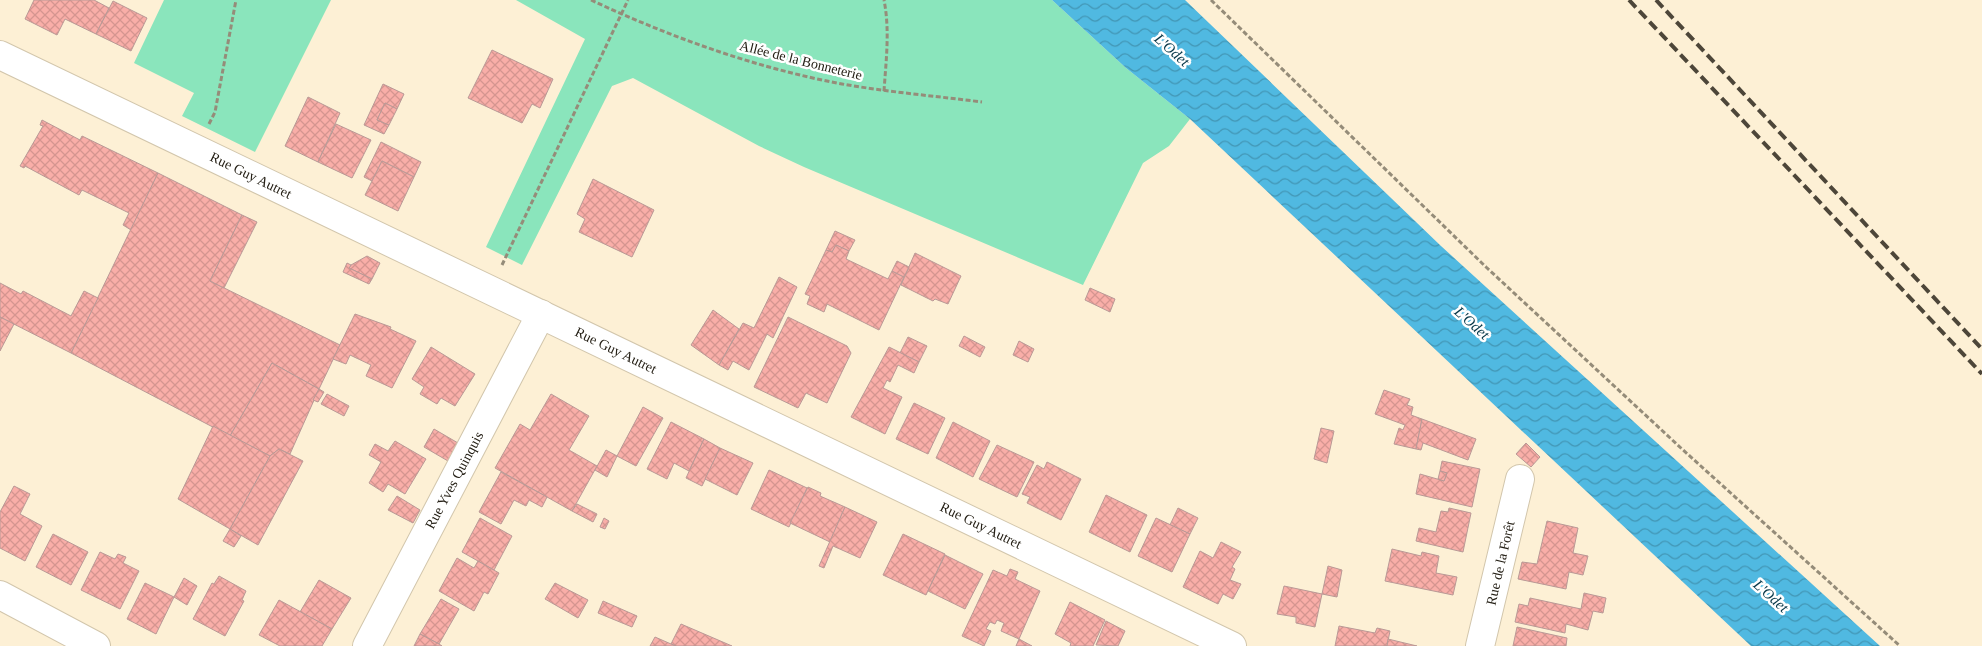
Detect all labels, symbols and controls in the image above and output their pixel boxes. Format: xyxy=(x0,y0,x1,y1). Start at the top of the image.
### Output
water label: L'Odet xyxy=(1151,30,1193,70)
street label: Allée de la Bonneterie xyxy=(738,38,864,83)
street label: Rue Guy Autret xyxy=(208,149,294,202)
water label: L'Odet xyxy=(1451,303,1493,343)
street label: Rue Guy Autret xyxy=(573,324,659,377)
street label: Rue Yves Quinquis xyxy=(423,429,486,531)
street label: Rue Guy Autret xyxy=(938,499,1024,552)
street label: Rue de la Forêt xyxy=(1484,519,1517,607)
water label: L'Odet xyxy=(1750,576,1792,616)

